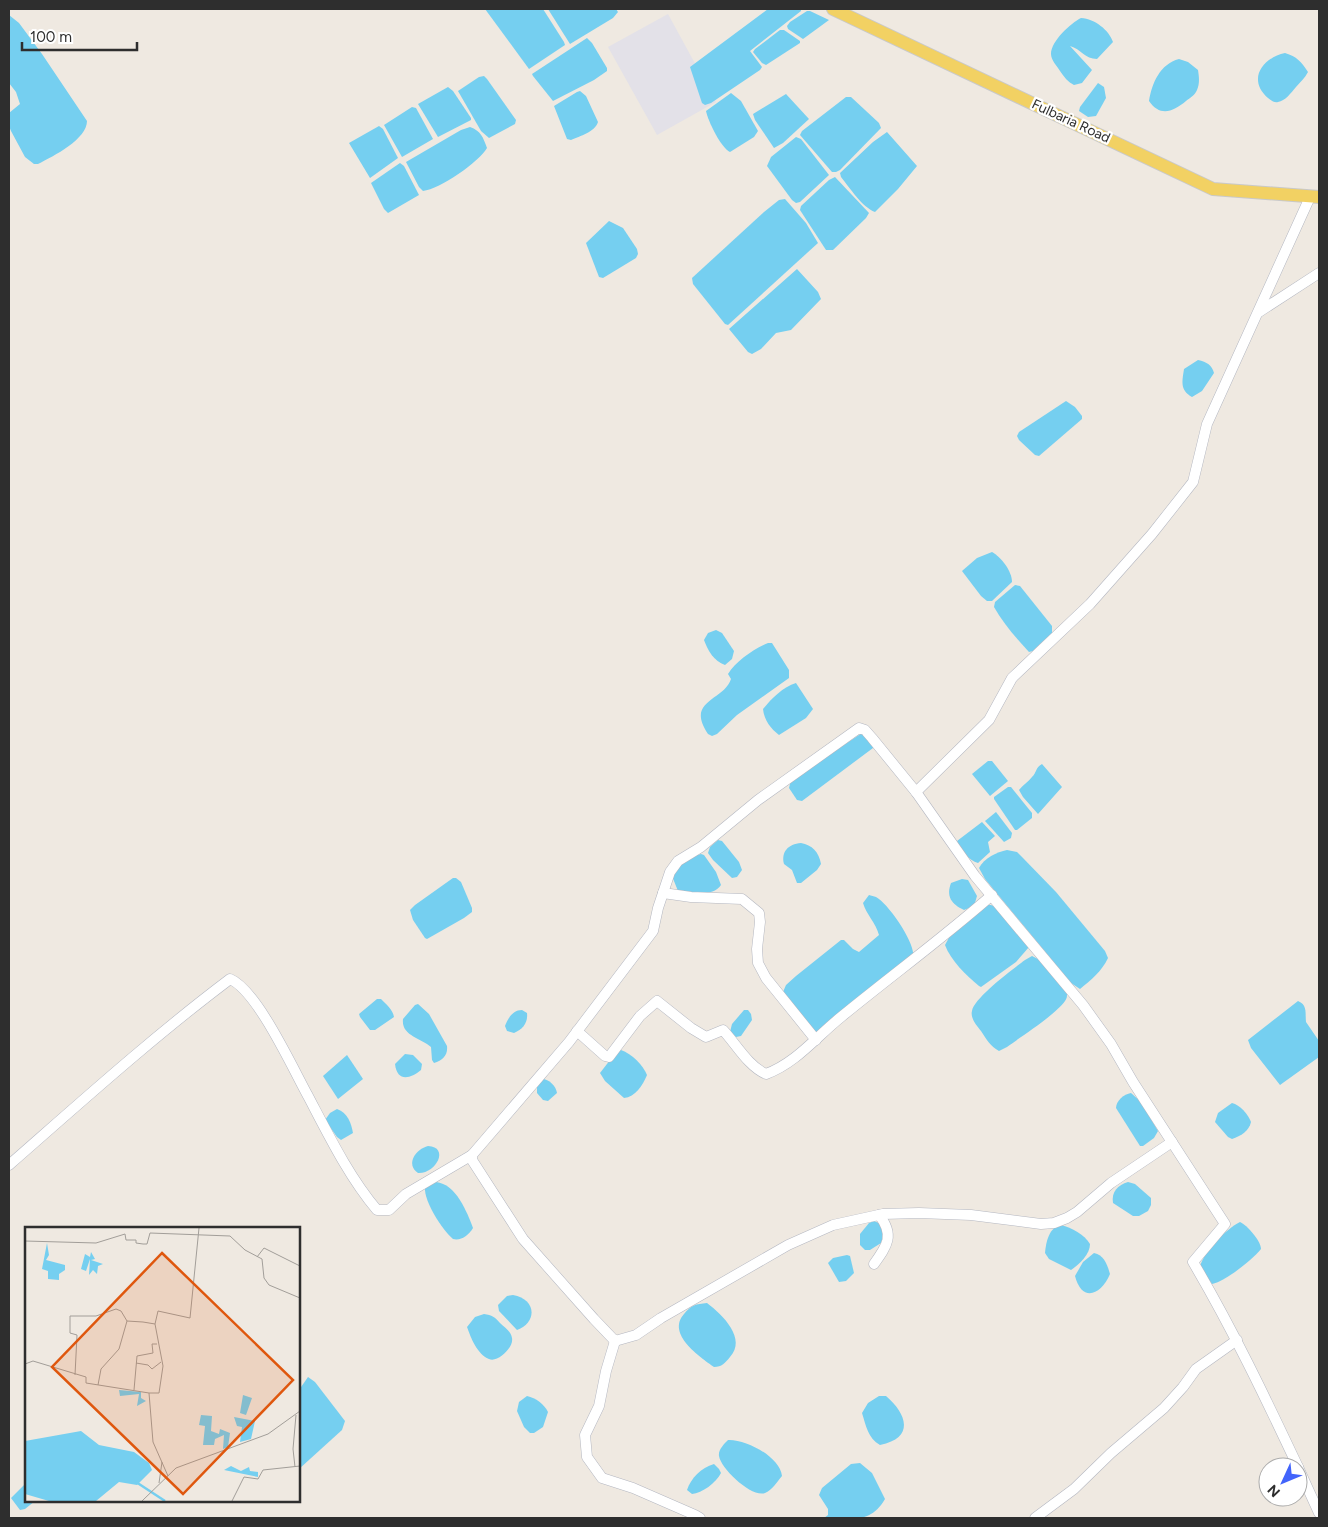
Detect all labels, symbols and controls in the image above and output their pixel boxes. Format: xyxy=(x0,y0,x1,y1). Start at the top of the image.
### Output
scale bar xyxy=(22,20,138,52)
text: 100 m xyxy=(30,28,72,46)
street label: Fulbaria Road xyxy=(1029,95,1113,147)
inset map xyxy=(25,1227,300,1502)
north arrow xyxy=(1258,1457,1308,1507)
text: N xyxy=(1264,1481,1284,1500)

